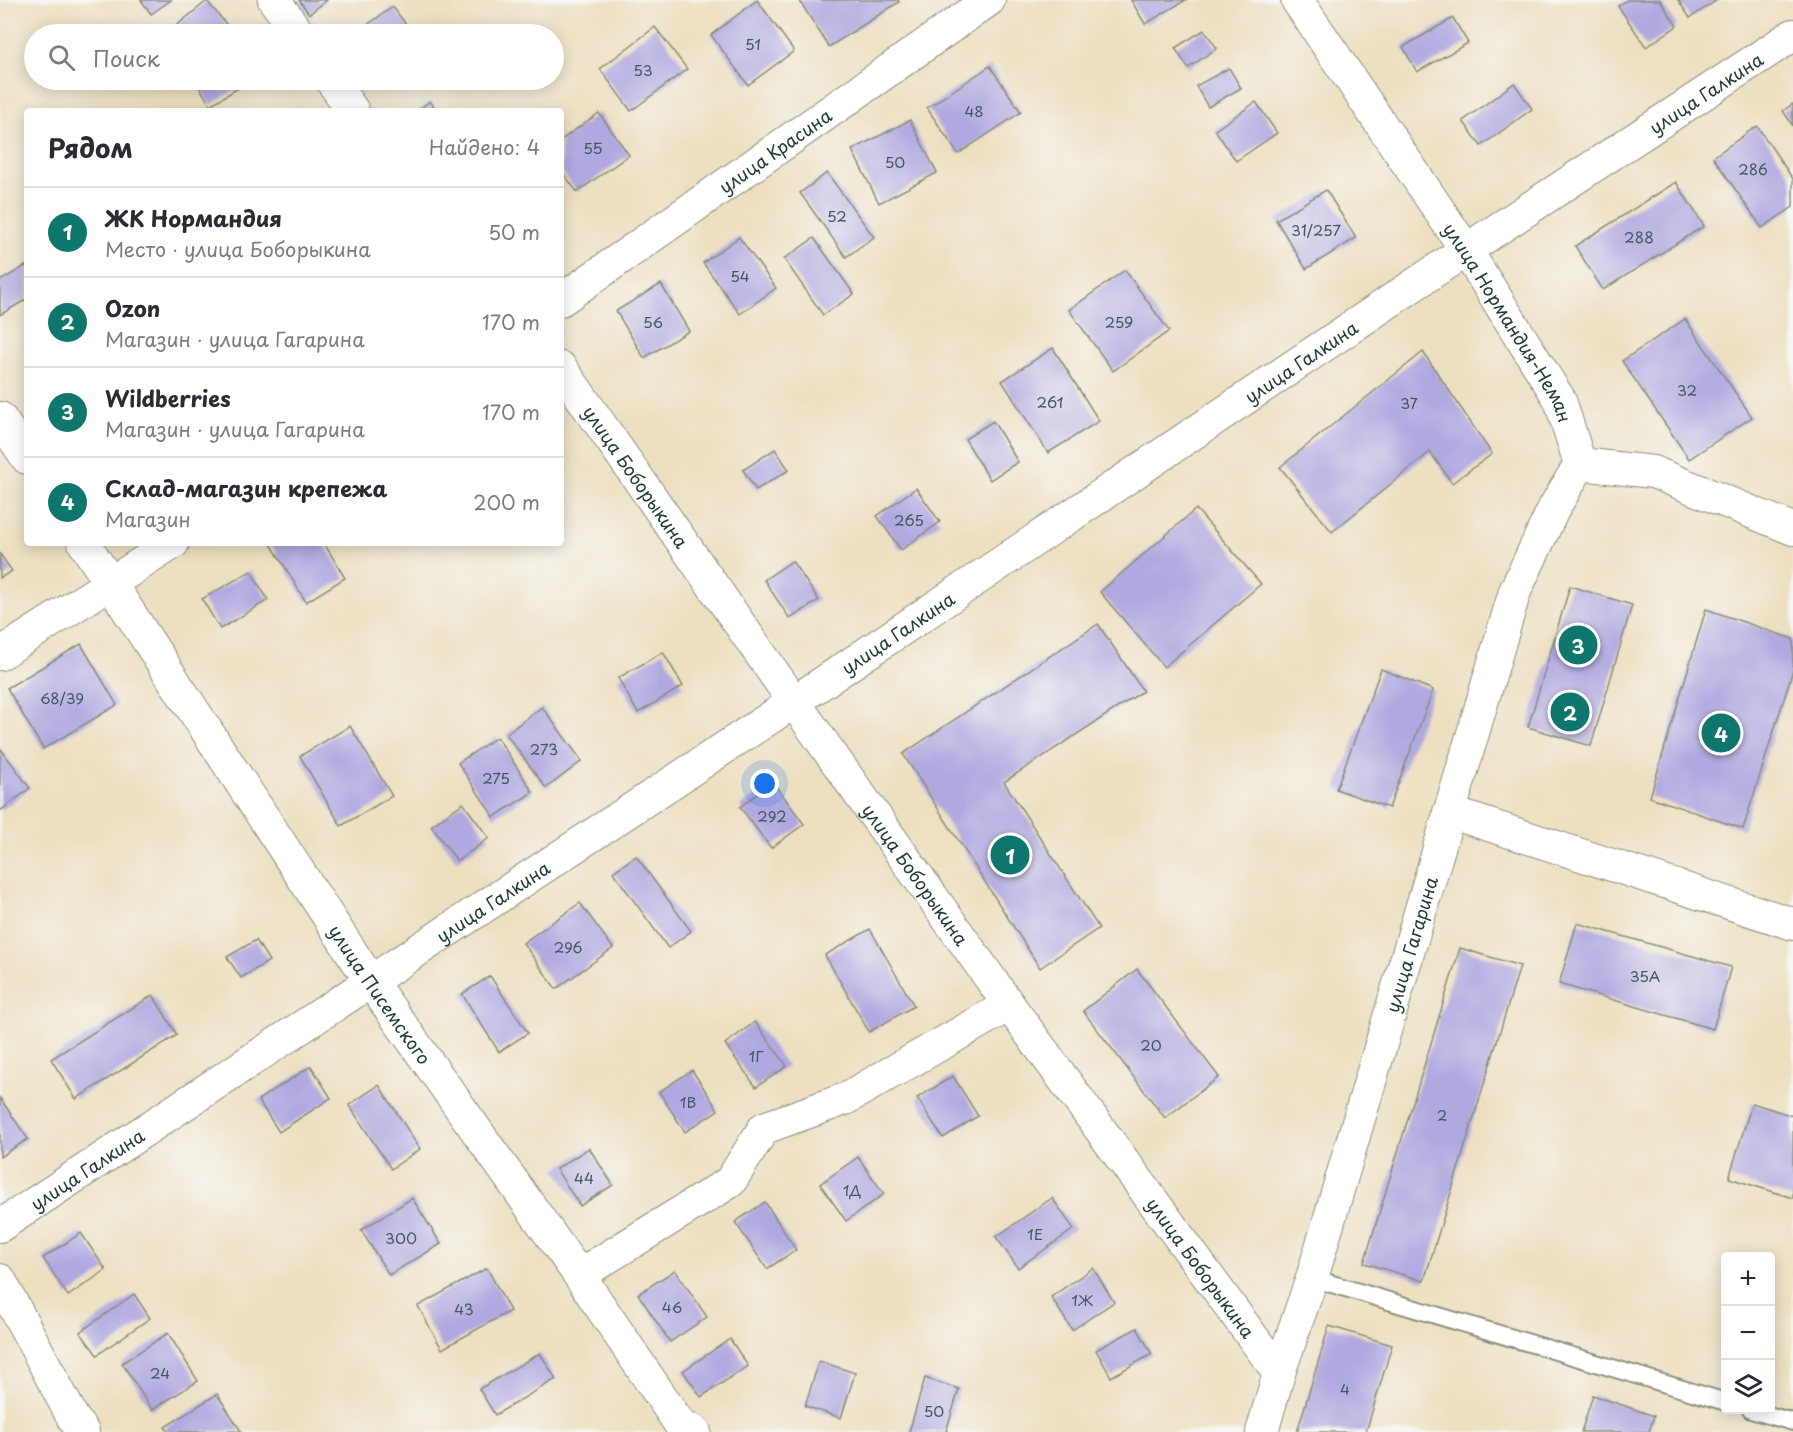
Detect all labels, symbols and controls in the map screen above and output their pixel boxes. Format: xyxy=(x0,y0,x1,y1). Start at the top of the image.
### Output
search box xyxy=(24,24,564,90)
house number: 51 xyxy=(745,32,761,55)
icon: search xyxy=(45,41,78,74)
text: Поиск xyxy=(93,41,160,74)
street label: улица Галкина xyxy=(1643,45,1769,140)
house number: 53 xyxy=(633,58,653,81)
house number: 48 xyxy=(964,99,984,122)
street label: улица Красина xyxy=(713,101,837,199)
text: Рядом xyxy=(48,128,133,167)
text: Найдено: 4 xyxy=(429,132,540,162)
house number: 55 xyxy=(583,136,603,159)
house number: 50 xyxy=(885,150,905,173)
house number: 286 xyxy=(1738,157,1768,180)
text: ЖК Нормандия xyxy=(105,201,282,234)
house number: 52 xyxy=(827,204,847,227)
text: 1 xyxy=(63,217,72,247)
text: 50 m xyxy=(488,217,540,247)
street label: улица Нормандия-Неман xyxy=(1437,217,1580,425)
house number: 31/257 xyxy=(1291,218,1341,241)
house number: 288 xyxy=(1624,225,1654,248)
text: Место · улица Боборыкина xyxy=(105,234,371,264)
house number: 54 xyxy=(730,264,750,287)
text: Ozon xyxy=(105,291,160,324)
text: 2 xyxy=(60,307,75,337)
text: 170 m xyxy=(482,307,540,337)
house number: 56 xyxy=(643,310,663,333)
house number: 259 xyxy=(1105,310,1134,333)
street label: улица Галкина xyxy=(1239,313,1363,409)
text: Магазин · улица Гагарина xyxy=(105,324,365,354)
house number: 32 xyxy=(1677,378,1697,401)
text: Wildberries xyxy=(105,381,231,414)
house number: 261 xyxy=(1037,390,1063,413)
house number: 37 xyxy=(1400,391,1418,414)
text: 3 xyxy=(61,397,74,427)
text: 170 m xyxy=(482,397,540,427)
street label: улица Боборыкина xyxy=(577,400,696,554)
text: Магазин · улица Гагарина xyxy=(105,414,365,444)
text: Склад-магазин крепежа xyxy=(105,471,387,504)
text: 4 xyxy=(61,487,74,517)
text: 200 m xyxy=(473,487,540,517)
text: Магазин xyxy=(105,504,191,534)
house number: 265 xyxy=(894,508,924,531)
street label: улица Галкина xyxy=(835,584,960,680)
pin: 3 xyxy=(1558,622,1598,668)
house number: 68/39 xyxy=(40,686,84,709)
pin: 2 xyxy=(1550,690,1590,734)
pin: 4 xyxy=(1702,710,1740,756)
house number: 273 xyxy=(530,737,558,760)
house number: 275 xyxy=(482,766,510,789)
your location xyxy=(750,769,779,798)
street label: улица Боборыкина xyxy=(856,797,976,951)
house number: 292 xyxy=(757,804,787,827)
pin: 1 xyxy=(990,832,1030,878)
street label: улица Галкина xyxy=(430,853,555,949)
street label: улица Гагарина xyxy=(1378,872,1444,1015)
street label: улица Писемского xyxy=(323,919,439,1069)
house number: 296 xyxy=(554,935,582,958)
house number: 35А xyxy=(1630,964,1660,987)
house number: 20 xyxy=(1140,1033,1162,1056)
house number: 1Г xyxy=(749,1044,764,1067)
house number: 1В xyxy=(680,1090,696,1113)
house number: 2 xyxy=(1437,1103,1447,1126)
street label: улица Галкина xyxy=(24,1121,150,1216)
house number: 44 xyxy=(574,1166,594,1189)
house number: 1Д xyxy=(843,1178,861,1201)
street label: улица Боборыкина xyxy=(1141,1191,1262,1344)
house number: 1Е xyxy=(1027,1222,1043,1245)
house number: 300 xyxy=(385,1226,417,1249)
map controls xyxy=(1721,1252,1775,1414)
button: + xyxy=(1721,1252,1775,1306)
house number: 1Ж xyxy=(1071,1288,1093,1311)
house number: 46 xyxy=(662,1295,682,1318)
house number: 43 xyxy=(454,1297,474,1320)
button: − xyxy=(1721,1306,1775,1360)
button: layers xyxy=(1721,1360,1775,1414)
house number: 24 xyxy=(150,1361,170,1384)
house number: 4 xyxy=(1340,1377,1350,1400)
house number: 50 xyxy=(924,1399,944,1422)

